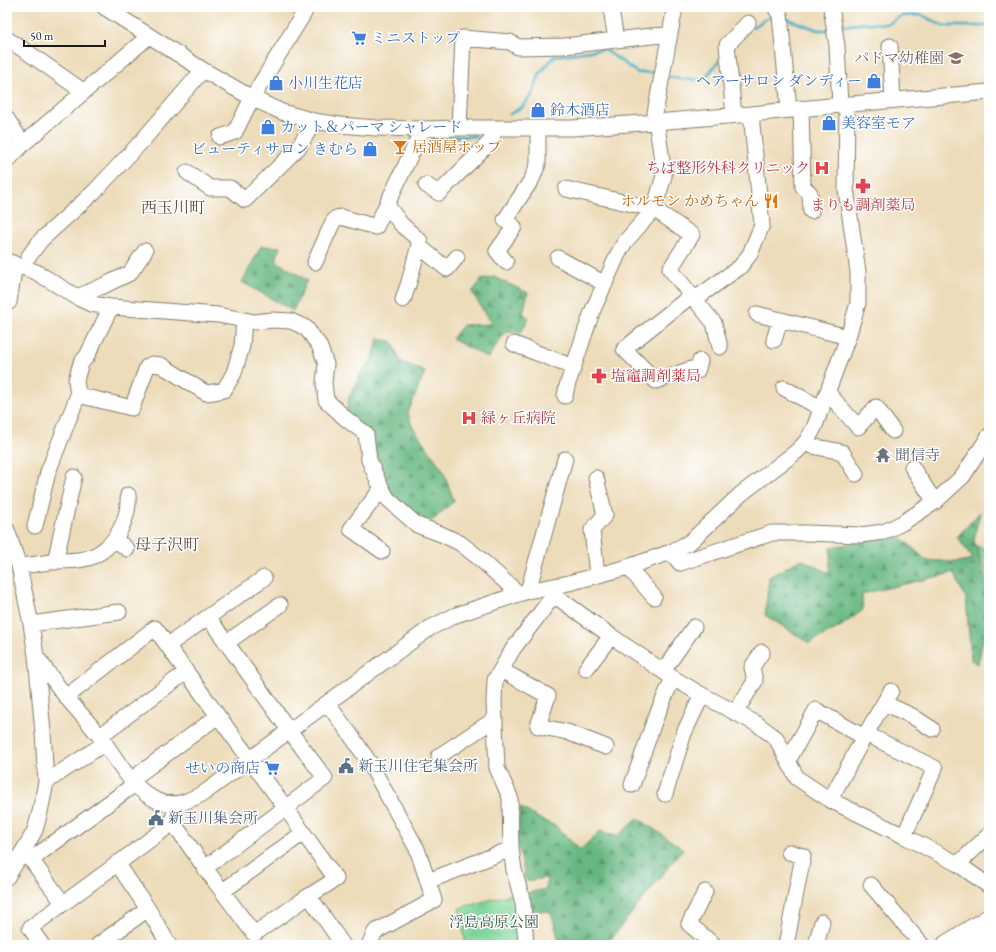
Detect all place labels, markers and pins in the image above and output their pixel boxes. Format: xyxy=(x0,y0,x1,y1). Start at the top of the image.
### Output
place label: ミニストップ xyxy=(371,28,461,47)
supermarket icon: ミニストップ xyxy=(350,29,368,47)
place label: パドマ幼稚園 xyxy=(854,48,944,67)
school or university icon: パドマ幼稚園 xyxy=(947,49,965,67)
place label: ヘアーサロン ダンディー xyxy=(696,71,862,90)
shop icon: ヘアーサロン ダンディー xyxy=(865,72,883,90)
place label: 小川生花店 xyxy=(288,73,363,92)
shop icon: 小川生花店 xyxy=(267,74,285,92)
place label: 鈴木酒店 xyxy=(550,100,610,119)
shop icon: 鈴木酒店 xyxy=(529,101,547,119)
place label: 美容室モア xyxy=(841,113,916,132)
shop icon: 美容室モア xyxy=(820,114,838,132)
place label: カット＆パーマ シャレード xyxy=(280,117,463,136)
shop icon: カット＆パーマ シャレード xyxy=(259,118,277,136)
place label: 居酒屋ホップ xyxy=(412,137,502,156)
bar icon: 居酒屋ホップ xyxy=(391,138,409,156)
place label: ビューティサロン きむら xyxy=(191,139,358,158)
shop icon: ビューティサロン きむら xyxy=(361,140,379,158)
place label: ちば整形外科クリニック xyxy=(646,158,810,177)
hospital icon: ちば整形外科クリニック xyxy=(813,159,831,177)
pharmacy icon: まりも調剤薬局 xyxy=(854,177,872,195)
place label: ホルモン かめちゃん xyxy=(621,191,759,210)
restaurant icon: ホルモン かめちゃん xyxy=(762,192,780,210)
place label: まりも調剤薬局 xyxy=(810,195,916,214)
place label: 塩竈調剤薬局 xyxy=(611,366,701,385)
pharmacy icon: 塩竈調剤薬局 xyxy=(590,367,608,385)
place label: 緑ヶ丘病院 xyxy=(481,408,556,427)
hospital icon: 緑ヶ丘病院 xyxy=(460,409,478,427)
place label: 聞信寺 xyxy=(895,445,940,464)
temple icon: 聞信寺 xyxy=(874,446,892,464)
place label: 新玉川住宅集会所 xyxy=(358,756,478,775)
public building icon: 新玉川住宅集会所 xyxy=(337,757,355,775)
place label: せいの商店 xyxy=(185,758,260,777)
supermarket icon: せいの商店 xyxy=(263,759,281,777)
place label: 新玉川集会所 xyxy=(168,808,258,827)
public building icon: 新玉川集会所 xyxy=(147,809,165,827)

